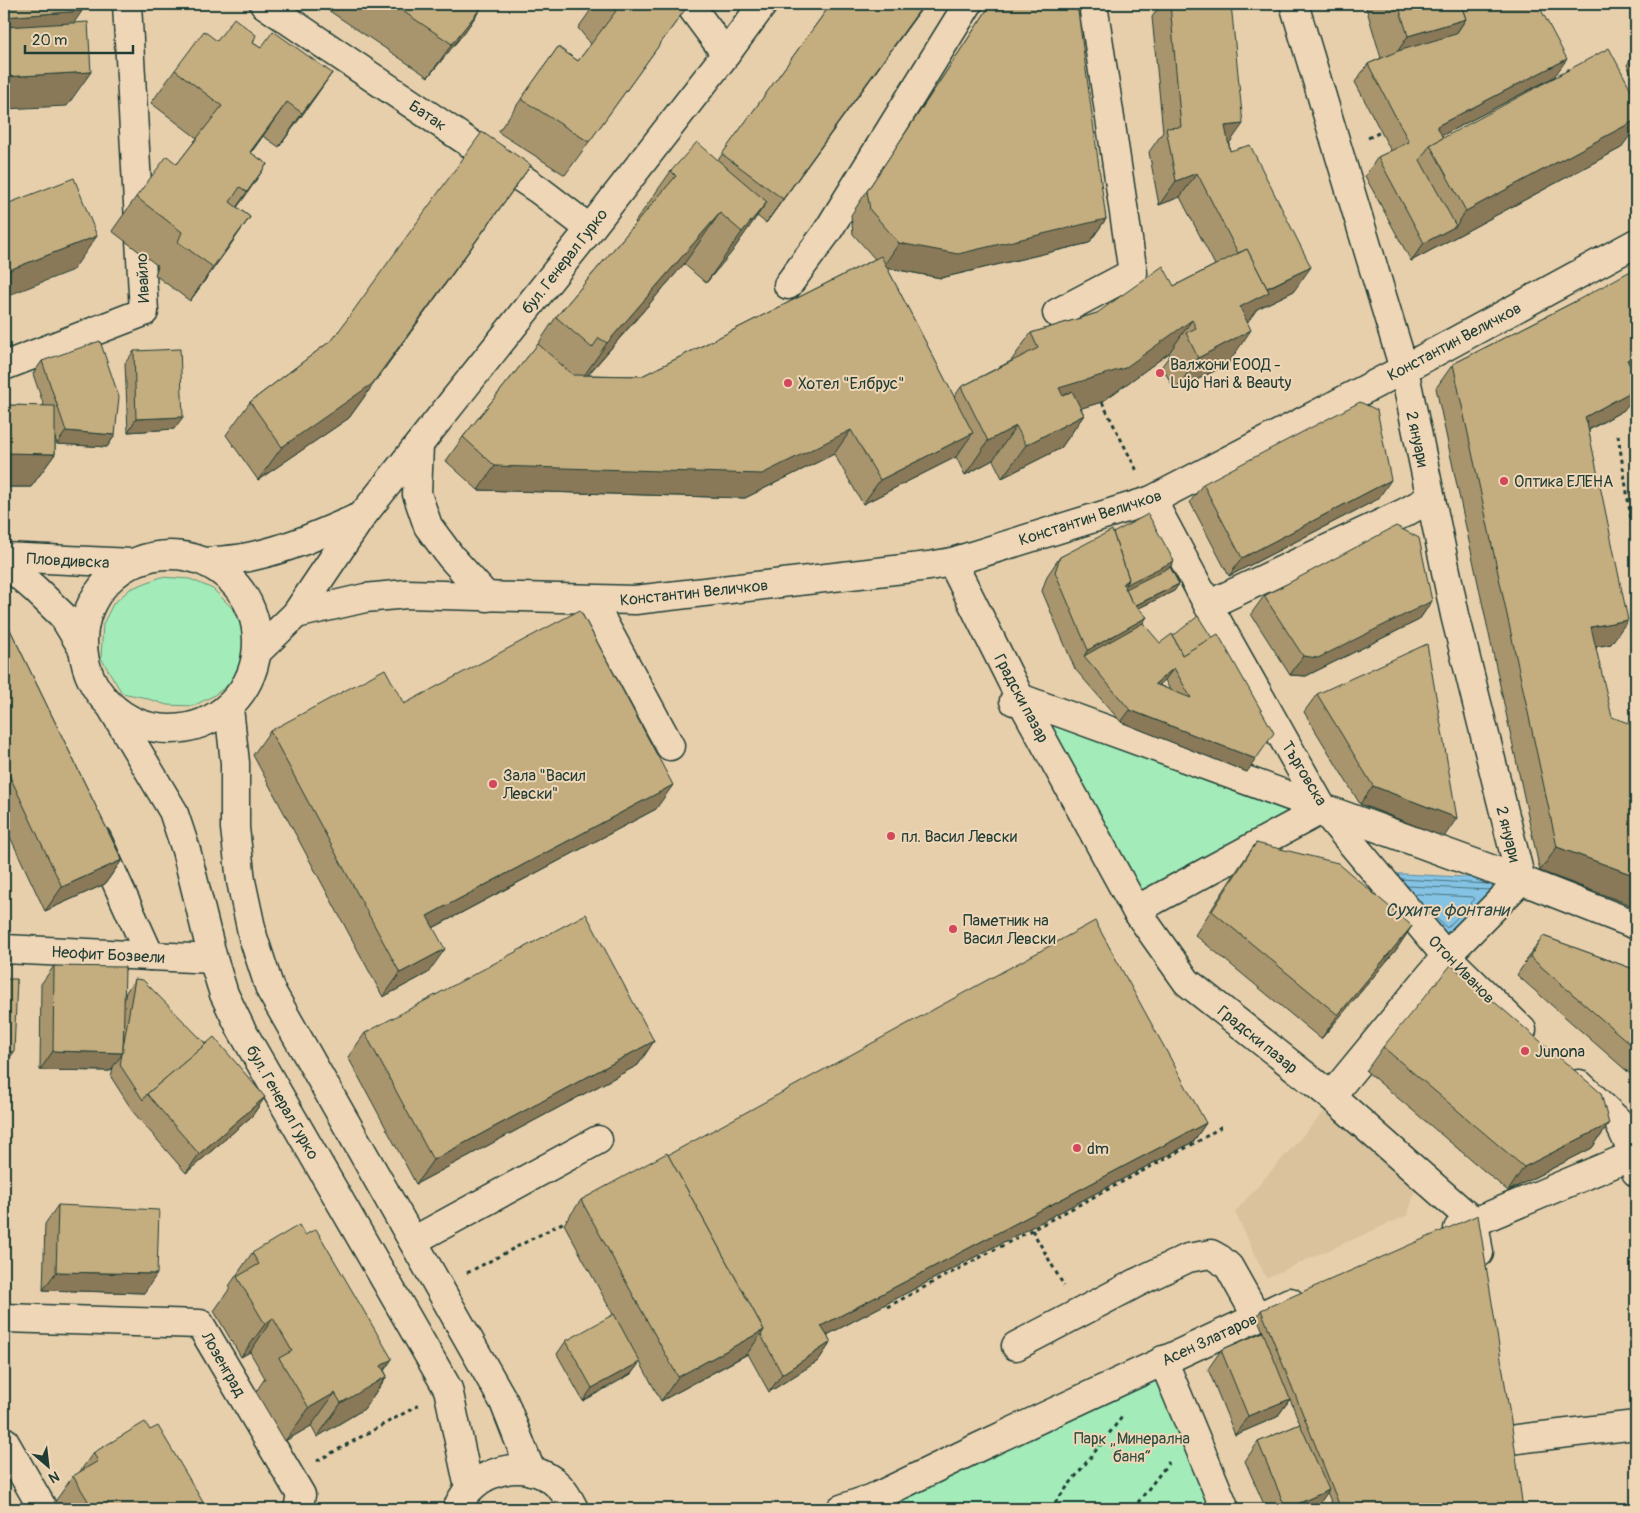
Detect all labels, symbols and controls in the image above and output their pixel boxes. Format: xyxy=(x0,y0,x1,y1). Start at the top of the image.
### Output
scale bar xyxy=(25,22,132,54)
text: 20 m xyxy=(32,31,67,50)
street label: Батак xyxy=(405,96,450,136)
street label: бул. Генерал Гурко xyxy=(517,204,613,318)
street label: Ивайло xyxy=(132,252,154,303)
street label: Константин Величков xyxy=(1384,298,1525,386)
place label: Валжони ЕООД - Lujo Hari & Beauty xyxy=(1170,355,1291,393)
marker: Валжони ЕООД - Lujo Hari & Beauty xyxy=(1154,367,1166,379)
place label: Хотел "Елбрус" xyxy=(798,374,904,394)
marker: Хотел "Елбрус" xyxy=(782,377,794,389)
street label: 2 януари xyxy=(1401,409,1433,469)
place label: Оптика ЕЛЕНА xyxy=(1514,472,1613,492)
marker: Оптика ЕЛЕНА xyxy=(1498,475,1510,487)
street label: Константин Величков xyxy=(1016,485,1164,550)
street label: Пловдивска xyxy=(26,549,110,573)
street label: Константин Величков xyxy=(619,575,769,611)
street label: Градски пазар xyxy=(989,651,1053,746)
street label: Търговска xyxy=(1277,737,1331,810)
place label: Зала "Васил Левски" xyxy=(502,766,586,804)
marker: Зала "Васил Левски" xyxy=(487,778,499,790)
street label: 2 януари xyxy=(1491,804,1525,864)
place label: пл. Васил Левски xyxy=(901,827,1017,847)
marker: пл. Васил Левски xyxy=(885,830,897,842)
water label: Сухите фонтани xyxy=(1385,899,1511,922)
place label: Паметник на Васил Левски xyxy=(963,911,1056,949)
marker: Паметник на Васил Левски xyxy=(947,923,959,935)
street label: Отон Иванов xyxy=(1424,931,1499,1008)
street label: Неофит Бозвели xyxy=(51,942,165,968)
street label: Градски пазар xyxy=(1213,1001,1302,1078)
street label: бул. Генерал Гурко xyxy=(241,1042,323,1164)
place label: Junona xyxy=(1535,1042,1585,1062)
marker: Junona xyxy=(1519,1045,1531,1057)
place label: dm xyxy=(1087,1139,1109,1159)
marker: dm xyxy=(1071,1142,1083,1154)
street label: Асен Златаров xyxy=(1159,1309,1260,1371)
street label: Лозенград xyxy=(196,1328,250,1401)
park label: Парк „Минерална баня“ xyxy=(1074,1429,1190,1467)
north arrow xyxy=(22,1440,72,1490)
text: N xyxy=(46,1467,62,1487)

